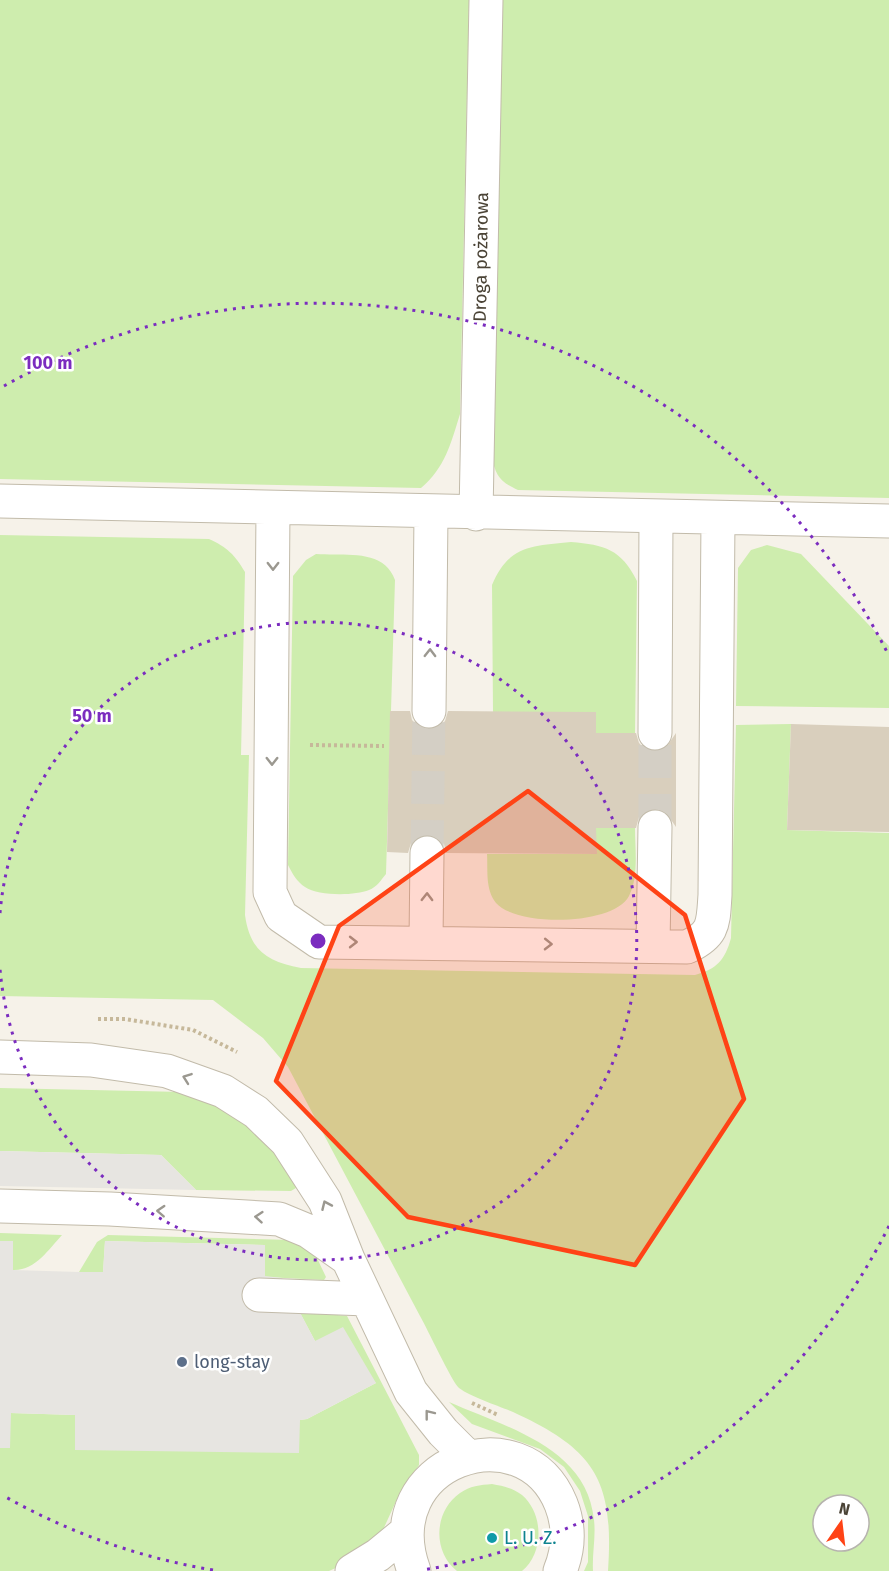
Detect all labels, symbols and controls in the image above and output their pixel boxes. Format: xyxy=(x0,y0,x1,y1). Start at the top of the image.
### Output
street label: Droga pożarowa xyxy=(469,192,493,322)
text: 100 m xyxy=(24,352,72,374)
one-way arrow xyxy=(267,562,279,571)
one-way arrow xyxy=(424,648,436,657)
text: 50 m xyxy=(72,705,112,727)
one-way arrow xyxy=(265,757,278,766)
one-way arrow xyxy=(420,893,433,902)
centre of rings xyxy=(308,931,328,951)
one-way arrow xyxy=(349,936,358,948)
one-way arrow xyxy=(544,938,553,950)
one-way arrow xyxy=(182,1073,193,1086)
one-way arrow xyxy=(321,1201,333,1212)
one-way arrow xyxy=(156,1204,165,1217)
one-way arrow xyxy=(255,1211,264,1224)
place label: long-stay xyxy=(194,1351,270,1373)
marker: long-stay xyxy=(175,1355,189,1369)
one-way arrow xyxy=(425,1410,436,1421)
north arrow xyxy=(811,1493,871,1553)
text: N xyxy=(837,1498,852,1519)
place label: L. U. Z. xyxy=(504,1527,557,1549)
marker: L. U. Z. xyxy=(485,1531,499,1545)

